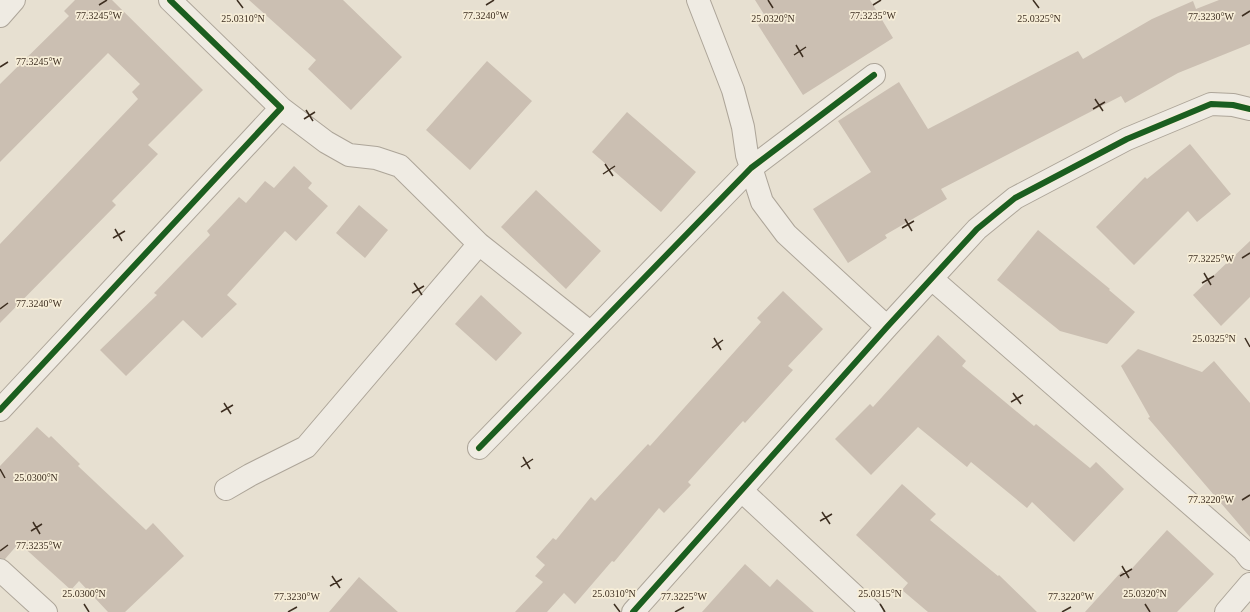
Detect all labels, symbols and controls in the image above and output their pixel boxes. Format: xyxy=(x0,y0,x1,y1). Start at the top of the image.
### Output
text: 77.3245°W xyxy=(76,10,123,21)
text: 77.3240°W xyxy=(463,10,510,21)
text: 77.3235°W xyxy=(850,10,897,21)
text: 77.3230°W xyxy=(1188,11,1235,22)
text: 25.0310°N xyxy=(221,13,265,24)
text: 25.0320°N xyxy=(751,13,795,24)
text: 25.0325°N xyxy=(1017,13,1061,24)
text: 77.3245°W xyxy=(16,56,63,67)
text: 77.3225°W xyxy=(1188,253,1235,264)
text: 77.3240°W xyxy=(16,298,63,309)
text: 25.0325°N xyxy=(1192,333,1236,344)
text: 25.0300°N xyxy=(14,472,58,483)
text: 77.3220°W xyxy=(1188,494,1235,505)
text: 77.3235°W xyxy=(16,540,63,551)
text: 25.0300°N xyxy=(62,588,106,599)
text: 25.0310°N xyxy=(592,588,636,599)
text: 25.0315°N xyxy=(858,588,902,599)
text: 25.0320°N xyxy=(1123,588,1167,599)
text: 77.3230°W xyxy=(274,591,321,602)
text: 77.3225°W xyxy=(661,591,708,602)
text: 77.3220°W xyxy=(1048,591,1095,602)

